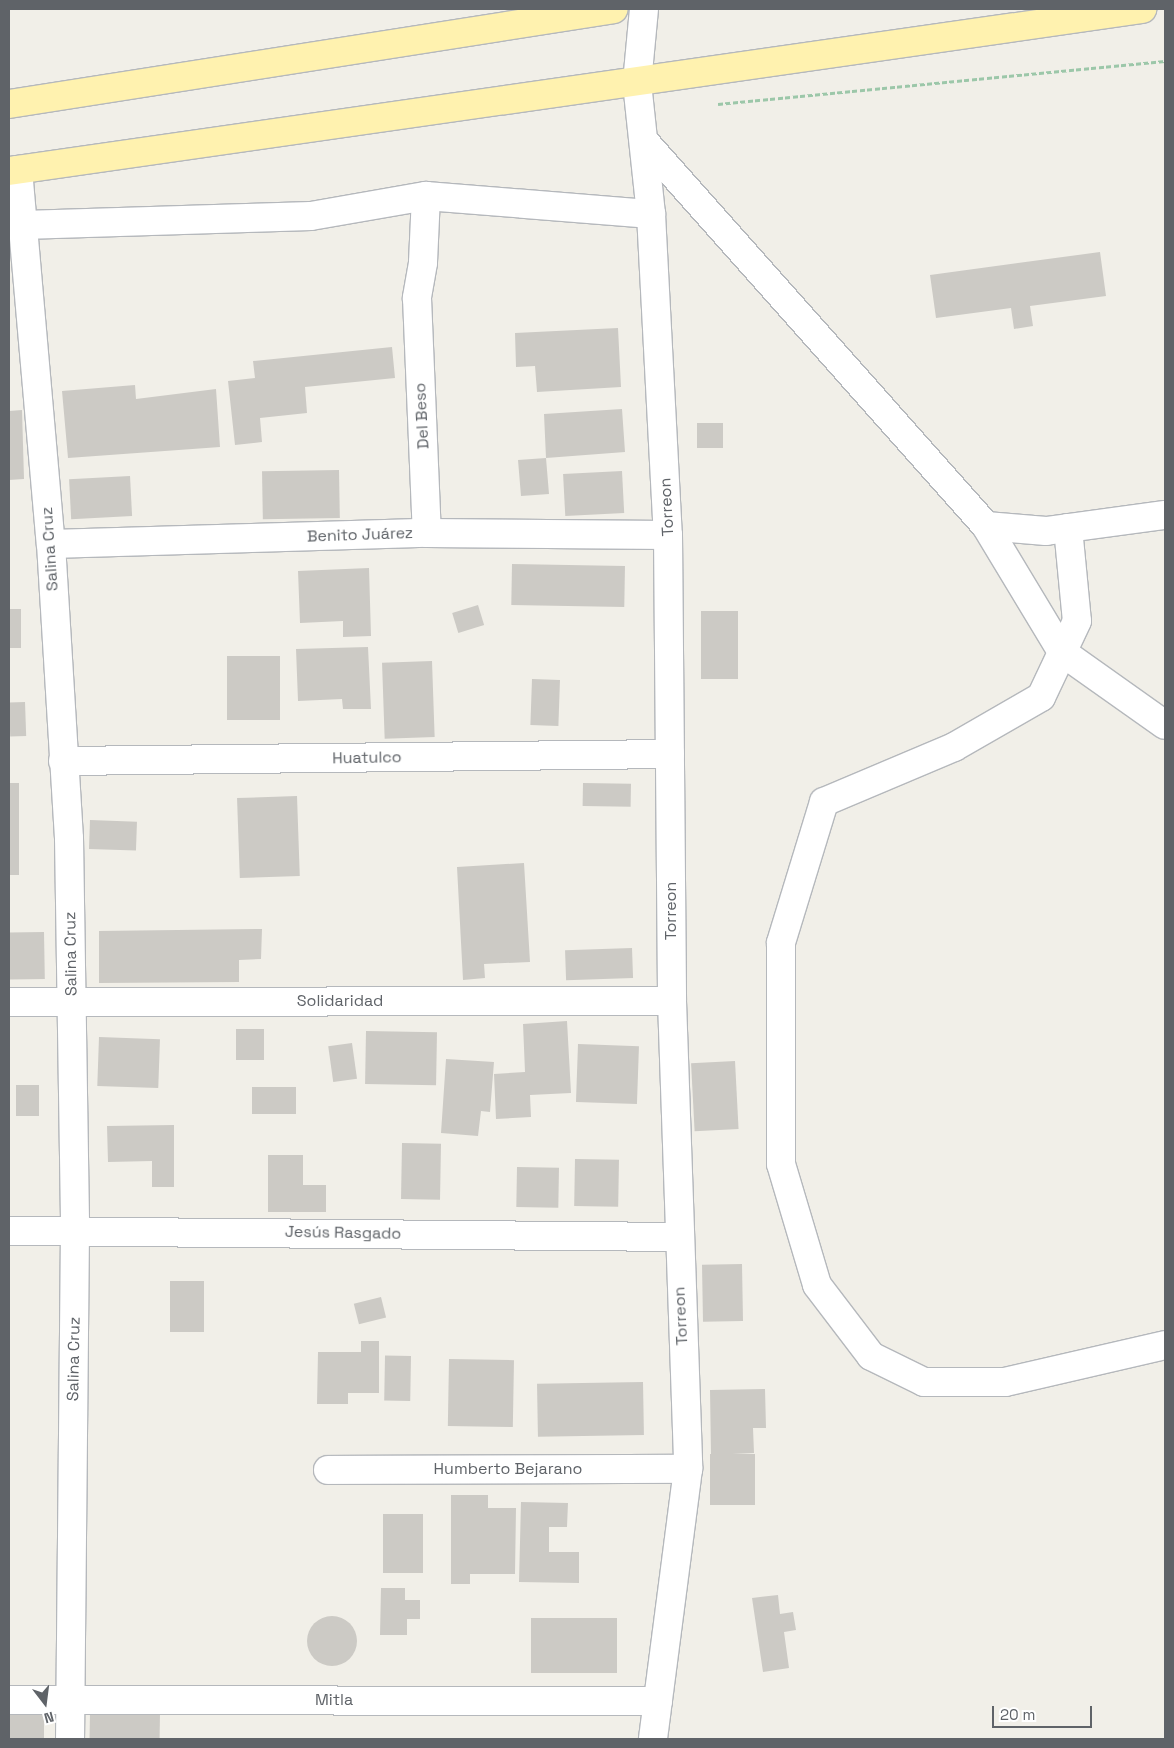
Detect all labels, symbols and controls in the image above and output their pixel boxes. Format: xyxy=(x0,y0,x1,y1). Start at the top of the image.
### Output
street label: Del Beso xyxy=(411,382,433,450)
street label: Torreon xyxy=(656,477,678,537)
street label: Salina Cruz xyxy=(37,506,63,592)
street label: Benito Juárez xyxy=(307,524,413,546)
street label: Huatulco xyxy=(332,748,402,768)
street label: Torreon xyxy=(661,882,681,940)
street label: Salina Cruz xyxy=(61,912,81,996)
street label: Solidaridad xyxy=(297,991,383,1011)
street label: Jesús Rasgado xyxy=(285,1222,401,1244)
street label: Torreon xyxy=(670,1286,692,1346)
street label: Salina Cruz xyxy=(64,1317,84,1401)
street label: Humberto Bejarano xyxy=(434,1459,582,1479)
north arrow xyxy=(20,1678,70,1728)
street label: Mitla xyxy=(315,1690,353,1710)
scale bar xyxy=(994,1696,1094,1728)
text: 20 m xyxy=(1000,1705,1035,1724)
text: N xyxy=(42,1708,56,1727)

